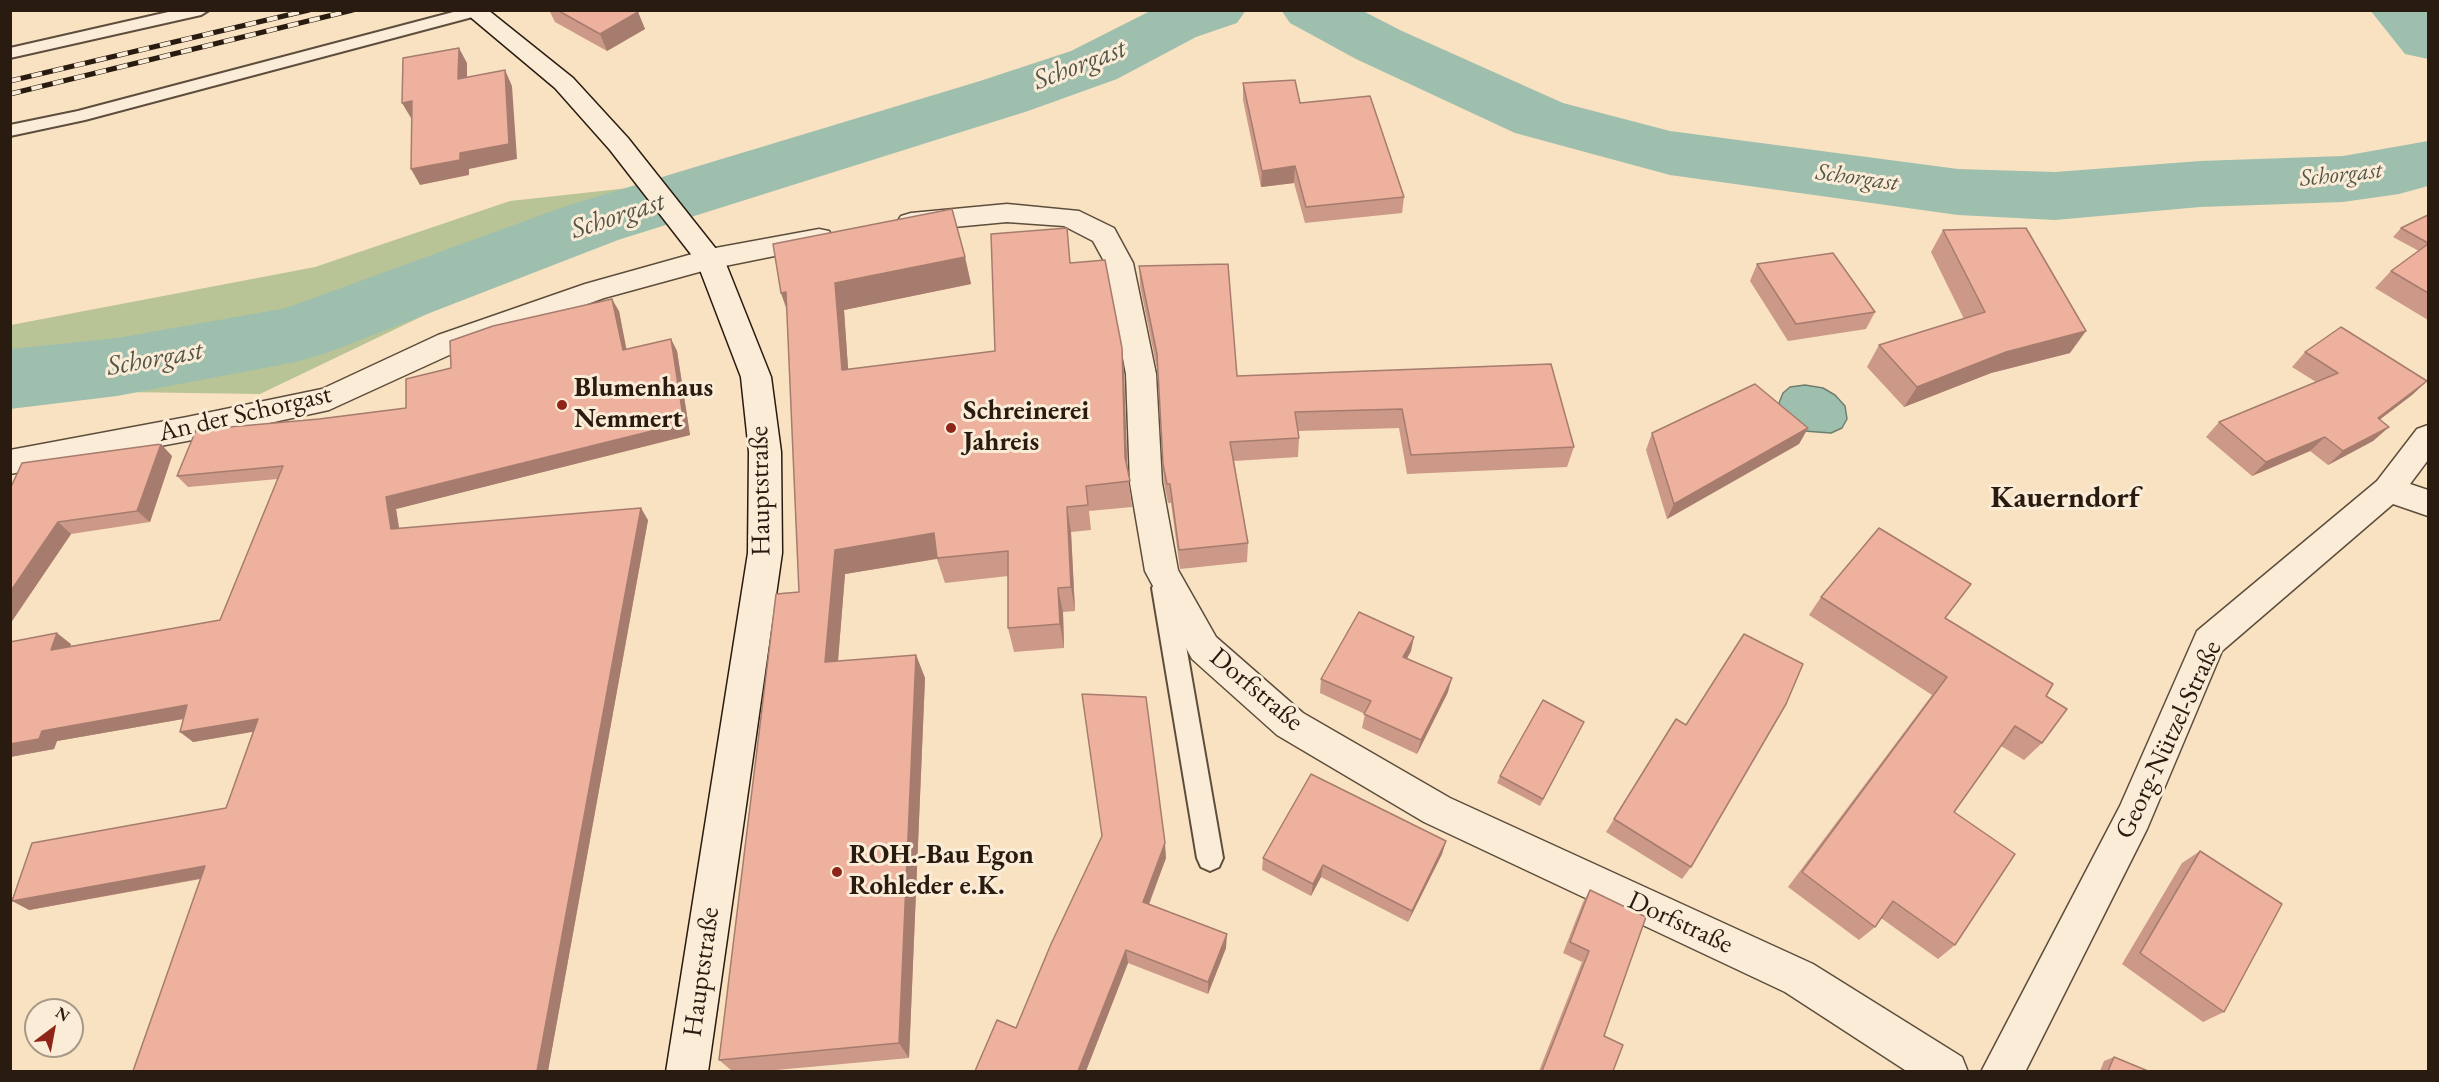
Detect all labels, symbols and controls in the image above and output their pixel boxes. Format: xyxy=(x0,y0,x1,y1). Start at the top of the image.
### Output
water label: Schorgast xyxy=(1029,32,1131,98)
water label: Schorgast xyxy=(2298,156,2384,194)
water label: Schorgast xyxy=(1814,158,1900,198)
water label: Schorgast xyxy=(567,185,669,247)
water label: Schorgast xyxy=(104,334,206,384)
place label: Blumenhaus Nemmert xyxy=(574,373,713,436)
street label: An der Schorgast xyxy=(155,378,335,450)
place label: Schreinerei Jahreis xyxy=(963,396,1089,459)
marker: Blumenhaus Nemmert xyxy=(555,398,569,412)
marker: Schreinerei Jahreis xyxy=(944,421,958,435)
street label: Hauptstraße xyxy=(744,425,778,557)
district label: Kauerndorf xyxy=(1991,481,2139,517)
street label: Georg-Nützel-Straße xyxy=(2109,636,2229,844)
street label: Dorfstraße xyxy=(1203,641,1309,739)
place label: ROH.-Bau Egon Rohleder e.K. xyxy=(849,840,1034,903)
marker: ROH.-Bau Egon Rohleder e.K. xyxy=(830,865,844,879)
street label: Dorfstraße xyxy=(1622,885,1738,961)
street label: Hauptstraße xyxy=(677,905,727,1039)
north arrow xyxy=(24,998,84,1058)
text: N xyxy=(52,1002,74,1026)

